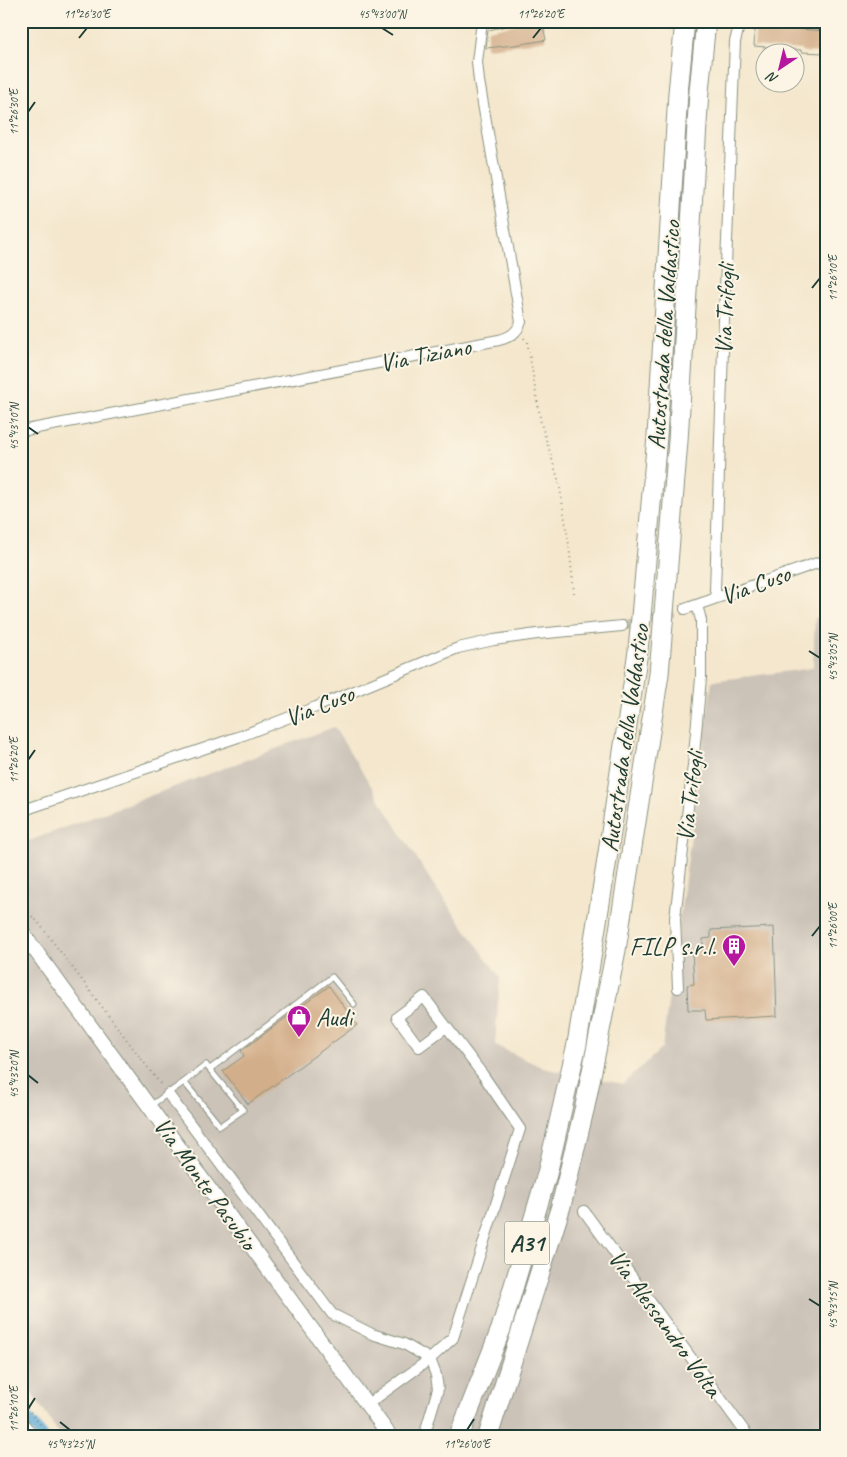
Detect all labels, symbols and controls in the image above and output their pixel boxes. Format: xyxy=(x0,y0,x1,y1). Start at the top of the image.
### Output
text: 11°26'30"E xyxy=(64,6,112,22)
text: 45°43'00"N xyxy=(358,6,407,22)
text: 11°26'20"E xyxy=(518,6,566,22)
north arrow xyxy=(754,42,804,92)
text: N xyxy=(762,67,781,88)
text: 11°26'30"E xyxy=(6,87,22,135)
street label: Autostrada della Valdastico xyxy=(640,218,688,451)
text: 11°26'10"E xyxy=(825,253,841,301)
street label: Via Trifogli xyxy=(707,260,743,355)
street label: Via Tiziano xyxy=(377,330,475,379)
text: 45°43'10"N xyxy=(6,402,22,451)
street label: Via Cuso xyxy=(716,557,796,612)
street label: Autostrada della Valdastico xyxy=(593,621,657,854)
text: 45°43'05"N xyxy=(825,633,841,682)
street label: Via Cuso xyxy=(280,677,360,734)
text: 11°26'20"E xyxy=(6,735,22,783)
street label: Via Trifogli xyxy=(669,746,712,843)
text: 11°26'00"E xyxy=(825,901,841,949)
place label: FILP s.r.l. xyxy=(630,931,716,963)
building icon: FILP s.r.l. xyxy=(721,933,747,967)
place label: Audi xyxy=(316,1002,355,1034)
shop icon: Audi xyxy=(286,1004,312,1038)
text: 45°43'20"N xyxy=(6,1050,22,1099)
street label: Via Monte Pasubio xyxy=(146,1111,266,1259)
road number: A31 xyxy=(504,1222,550,1264)
street label: Via Alessandro Volta xyxy=(601,1244,731,1405)
text: 45°43'15"N xyxy=(825,1281,841,1330)
text: 11°26'10"E xyxy=(6,1384,22,1432)
text: 45°43'25"N xyxy=(46,1436,95,1452)
text: 11°26'00"E xyxy=(444,1436,492,1452)

